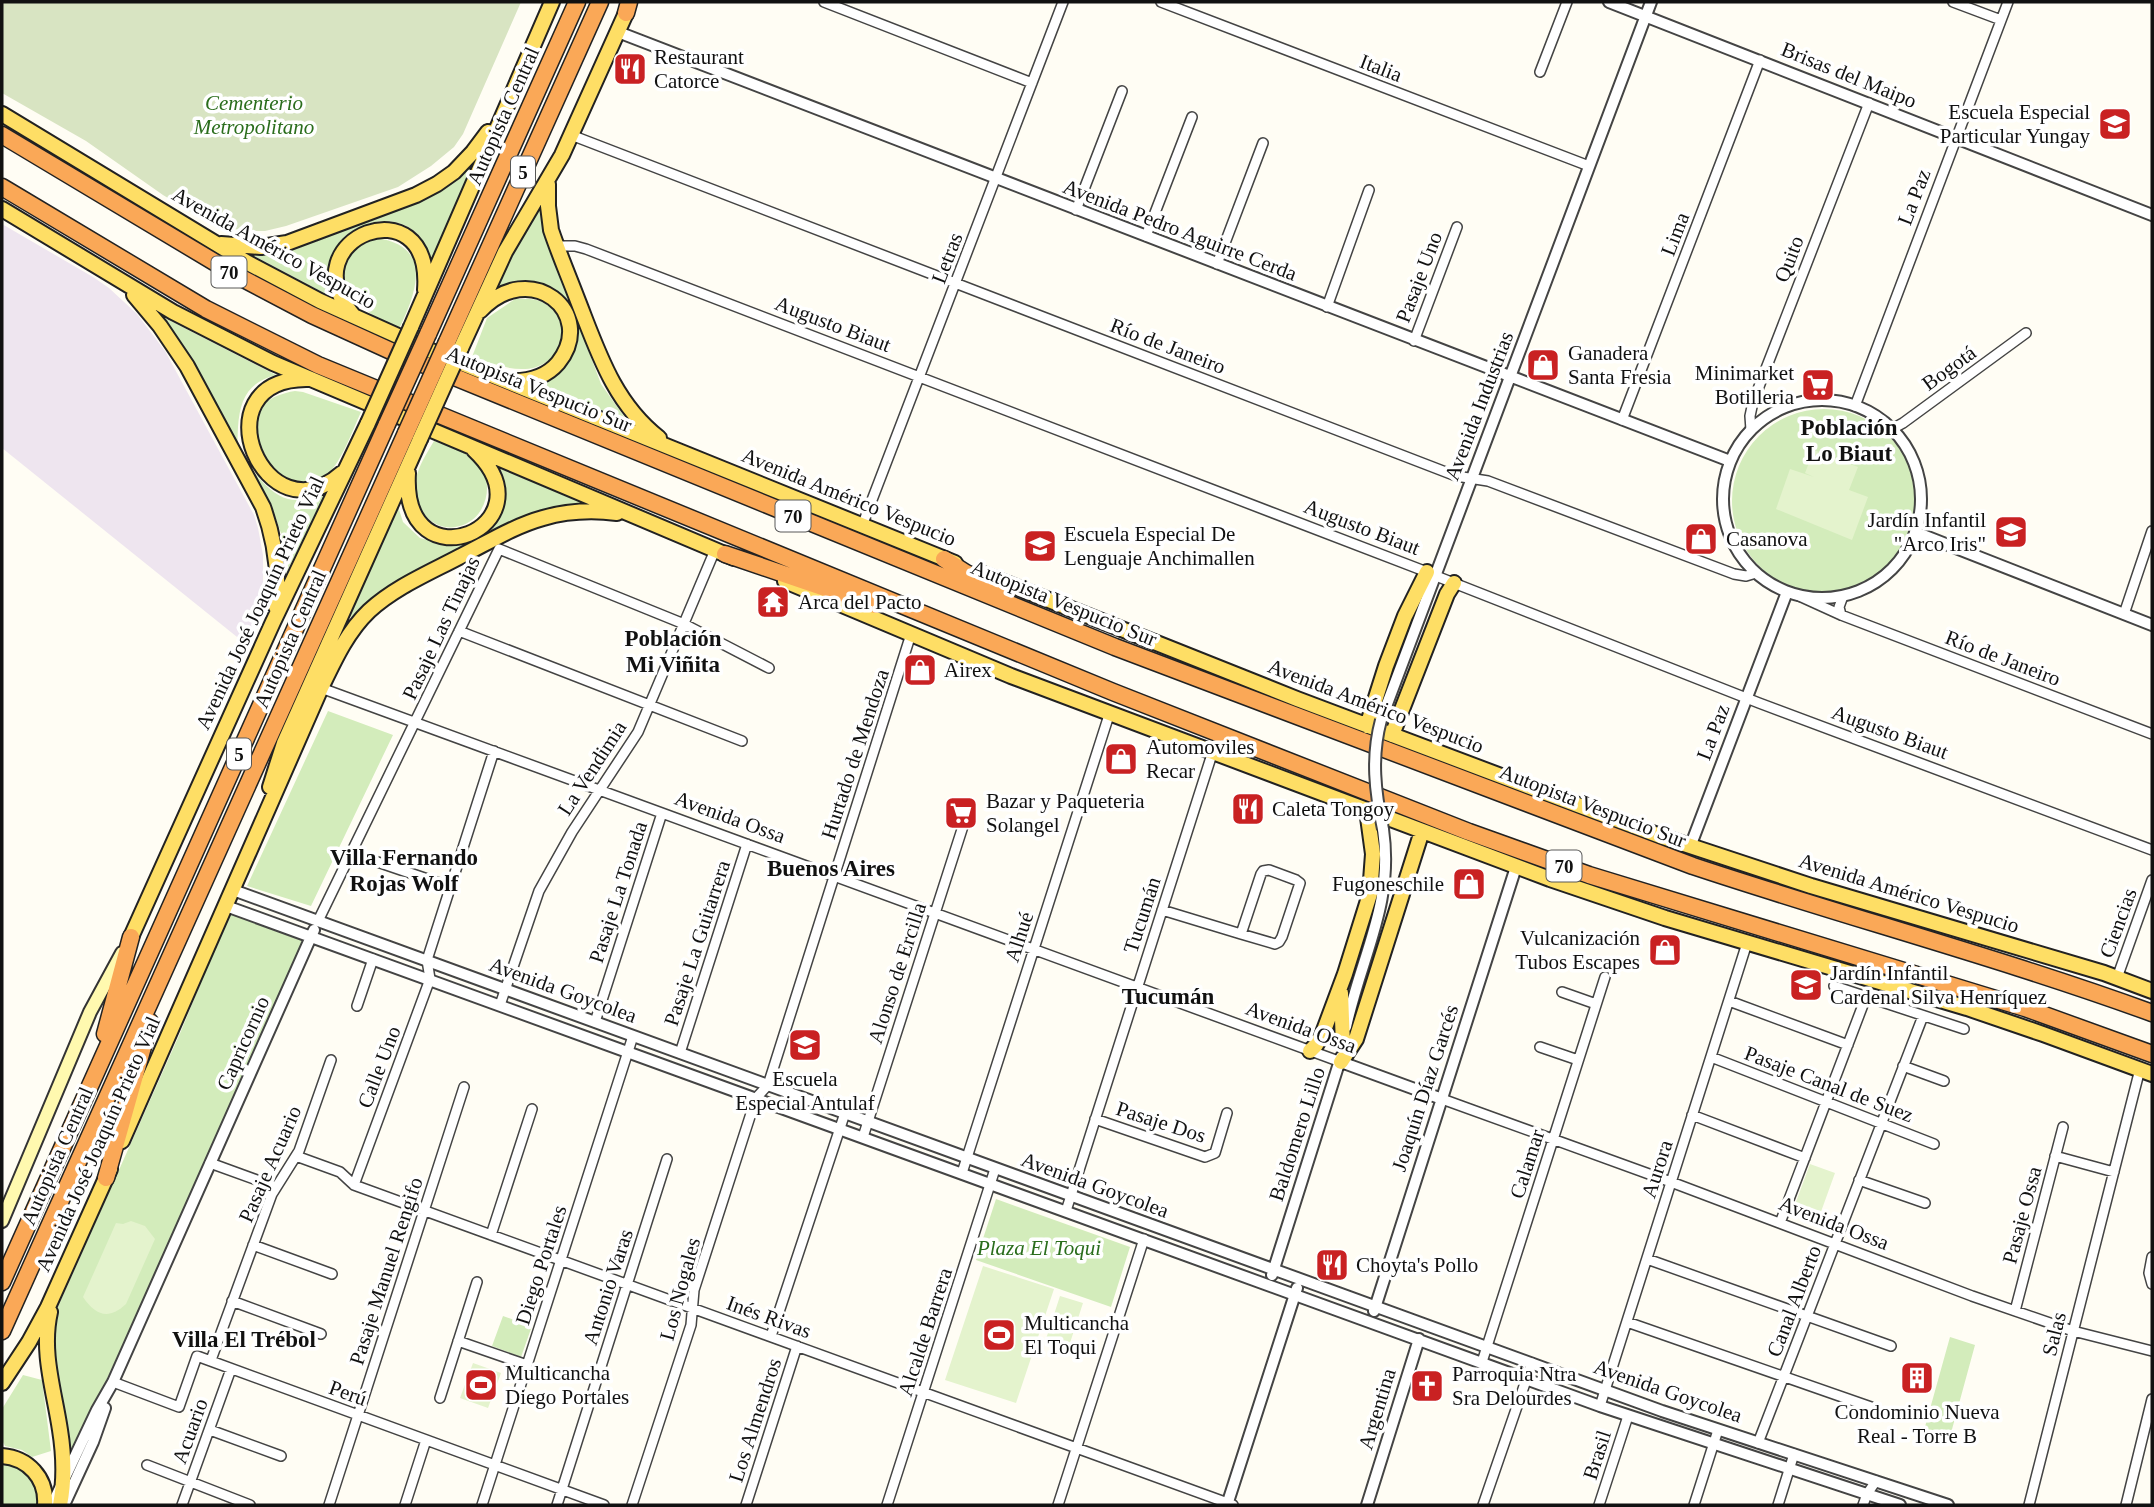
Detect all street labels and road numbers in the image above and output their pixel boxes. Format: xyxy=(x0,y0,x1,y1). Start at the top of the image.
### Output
street label: Brisas del Maipo xyxy=(1778,37,1920,113)
street label: Autopista Central xyxy=(462,43,544,189)
street label: Italia xyxy=(1357,49,1406,87)
road number: 5 xyxy=(511,156,535,188)
street label: La Paz xyxy=(1892,166,1936,228)
street label: Avenida Pedro Aguirre Cerda xyxy=(1060,174,1301,286)
street label: Avenida Américo Vespucio xyxy=(168,182,380,314)
street label: Lima xyxy=(1656,208,1694,259)
street label: Pasaje Uno xyxy=(1391,228,1447,326)
street label: Letras xyxy=(926,229,968,287)
street label: Quito xyxy=(1769,232,1809,286)
road number: 70 xyxy=(212,256,246,288)
street label: Augusto Biaut xyxy=(772,291,894,357)
street label: Río de Janeiro xyxy=(1107,313,1229,379)
street label: Avenida Industrias xyxy=(1440,328,1518,484)
street label: Bogotá xyxy=(1917,340,1981,396)
street label: Autopista Vespucio Sur xyxy=(443,341,635,437)
street label: Avenida Américo Vespucio xyxy=(738,443,960,551)
street label: Avenida José Joaquín Prieto Vial xyxy=(191,472,329,733)
street label: Augusto Biaut xyxy=(1301,494,1423,560)
road number: 70 xyxy=(776,500,810,531)
street label: Pasaje Las Tinajas xyxy=(397,553,485,703)
street label: Autopista Vespucio Sur xyxy=(968,555,1160,651)
street label: Autopista Central xyxy=(249,566,331,712)
street label: Río de Janeiro xyxy=(1942,625,2064,691)
street label: Avenida Américo Vespucio xyxy=(1265,654,1487,758)
street label: Hurtado de Mendoza xyxy=(816,665,894,842)
street label: Augusto Biaut xyxy=(1829,700,1952,764)
street label: La Paz xyxy=(1691,701,1735,763)
street label: La Vendimia xyxy=(553,716,632,820)
road number: 5 xyxy=(227,738,251,769)
street label: Autopista Vespucio Sur xyxy=(1496,759,1690,853)
street label: Avenida Ossa xyxy=(672,786,789,848)
street label: Pasaje La Tonada xyxy=(584,818,652,966)
street label: Avenida Américo Vespucio xyxy=(1796,848,2022,938)
road number: 70 xyxy=(1546,850,1582,881)
street label: Pasaje La Guitarrera xyxy=(659,857,735,1029)
street label: Tucumán xyxy=(1118,873,1166,956)
street label: Ciencias xyxy=(2094,885,2142,961)
street label: Alonso de Ercilla xyxy=(863,899,931,1047)
street label: Alhué xyxy=(1000,909,1038,965)
street label: Avenida Goycolea xyxy=(486,952,641,1028)
street label: Capricornio xyxy=(212,992,274,1094)
street label: Avenida Ossa xyxy=(1243,996,1360,1058)
street label: Joaquín Díaz Garcés xyxy=(1387,1002,1463,1174)
street label: Avenida José Joaquín Prieto Vial xyxy=(31,1013,165,1275)
street label: Calle Uno xyxy=(352,1023,406,1111)
street label: Pasaje Canal de Suez xyxy=(1741,1041,1917,1127)
street label: Baldomero Lillo xyxy=(1264,1064,1330,1204)
street label: Autopista Central xyxy=(16,1083,98,1229)
street label: Pasaje Dos xyxy=(1113,1096,1209,1148)
street label: Pasaje Acuario xyxy=(234,1102,306,1226)
street label: Calamar xyxy=(1505,1126,1549,1202)
street label: Aurora xyxy=(1636,1136,1678,1201)
street label: Avenida Goycolea xyxy=(1018,1147,1173,1223)
street label: Pasaje Ossa xyxy=(1998,1163,2047,1266)
street label: Pasaje Manuel Rengifo xyxy=(344,1174,428,1368)
street label: Avenida Ossa xyxy=(1776,1191,1893,1255)
street label: Diego Portales xyxy=(510,1202,572,1328)
street label: Antonio Varas xyxy=(578,1226,638,1348)
street label: Los Nogales xyxy=(655,1235,705,1343)
street label: Canal Alberto xyxy=(1762,1242,1826,1360)
street label: Alcalde Barrera xyxy=(893,1264,957,1399)
street label: Inés Rivas xyxy=(724,1291,814,1343)
street label: Salas xyxy=(2037,1310,2071,1358)
street label: Avenida Goycolea xyxy=(1591,1354,1746,1428)
street label: Los Almendros xyxy=(724,1355,786,1485)
street label: Argentina xyxy=(1353,1365,1401,1452)
street label: Perú xyxy=(326,1375,371,1411)
street label: Acuario xyxy=(167,1395,213,1467)
street label: Brasil xyxy=(1578,1427,1616,1483)

